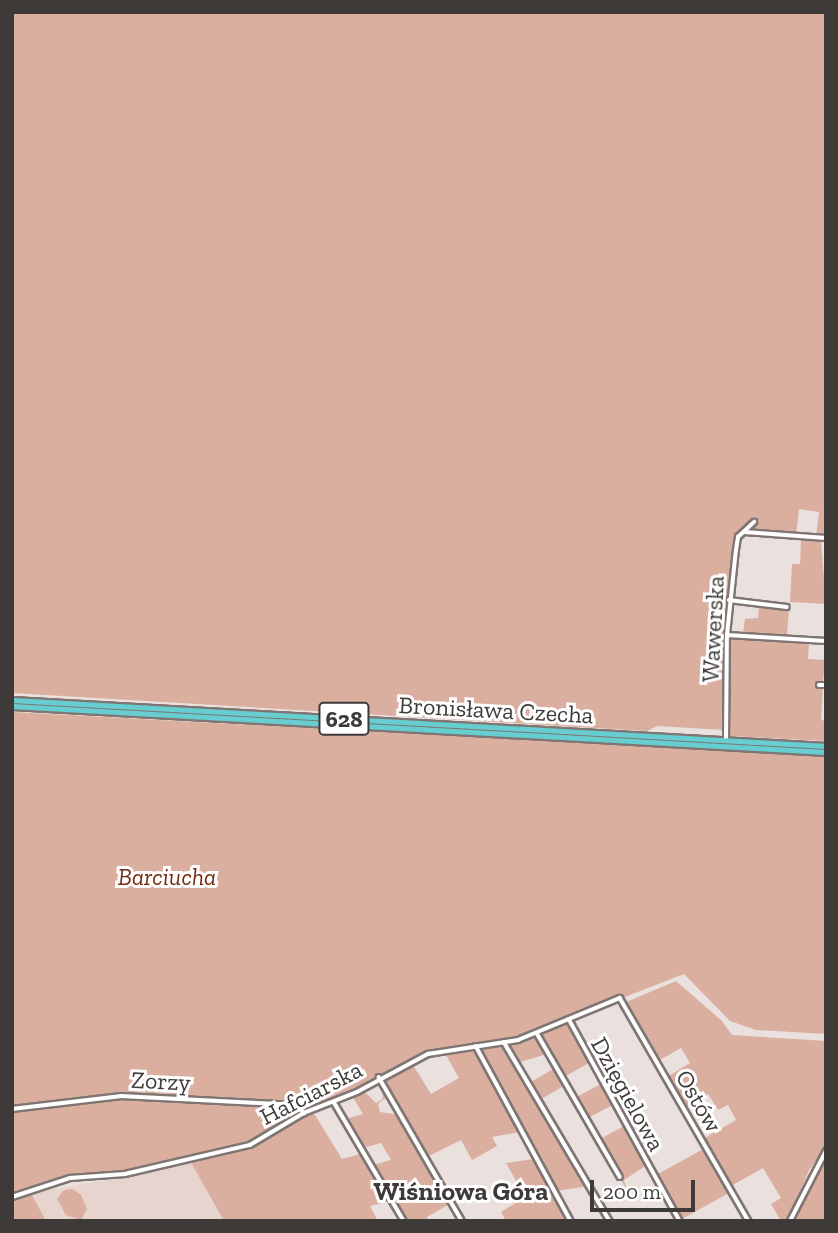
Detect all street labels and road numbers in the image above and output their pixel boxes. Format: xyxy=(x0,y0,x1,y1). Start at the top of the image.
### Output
street label: Wawerska xyxy=(696,575,730,683)
street label: Bronisława Czecha xyxy=(398,691,594,729)
road number: 628 xyxy=(318,699,370,738)
street label: Dzięgielowa xyxy=(585,1032,671,1156)
street label: Hafciarska xyxy=(255,1055,367,1131)
street label: Zorzy xyxy=(131,1065,191,1097)
street label: Ostów xyxy=(670,1065,728,1137)

